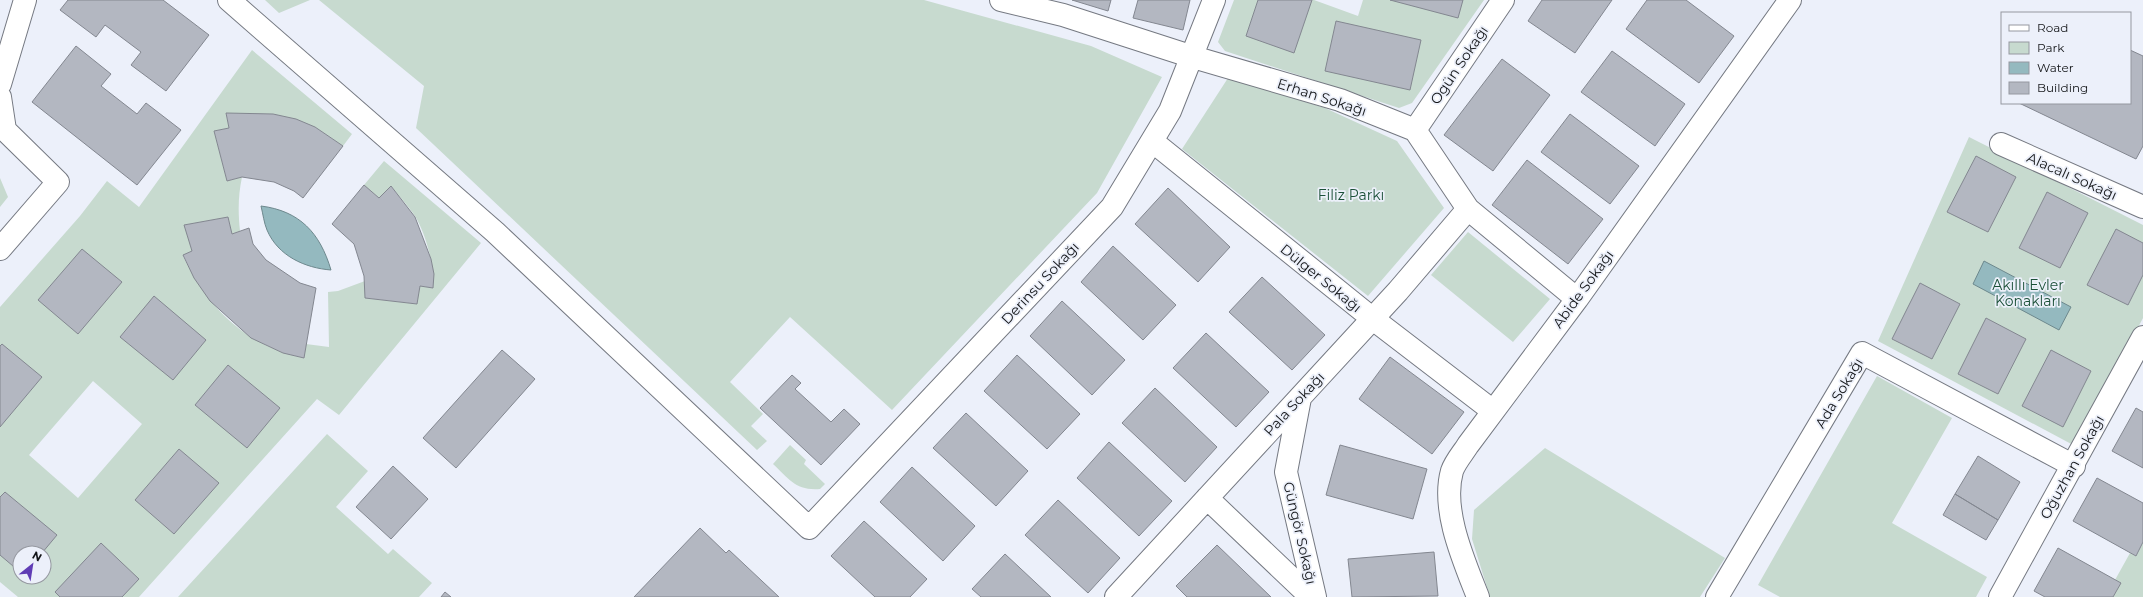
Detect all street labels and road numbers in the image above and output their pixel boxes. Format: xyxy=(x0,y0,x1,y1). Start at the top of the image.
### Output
street label: Ogün Sokağı xyxy=(1426,22,1492,108)
street label: Erhan Sokağı xyxy=(1275,74,1369,120)
street label: Alacalı Sokağı xyxy=(2024,148,2120,204)
street label: Derinsu Sokağı xyxy=(997,238,1083,328)
street label: Dülger Sokağı xyxy=(1277,240,1365,316)
street label: Abide Sokağı xyxy=(1549,246,1617,332)
street label: Ada Sokağı xyxy=(1811,355,1867,431)
street label: Pala Sokağı xyxy=(1260,368,1328,440)
street label: Oğuzhan Sokağı xyxy=(2036,412,2108,522)
street label: Güngör Sokağı xyxy=(1279,480,1321,586)

